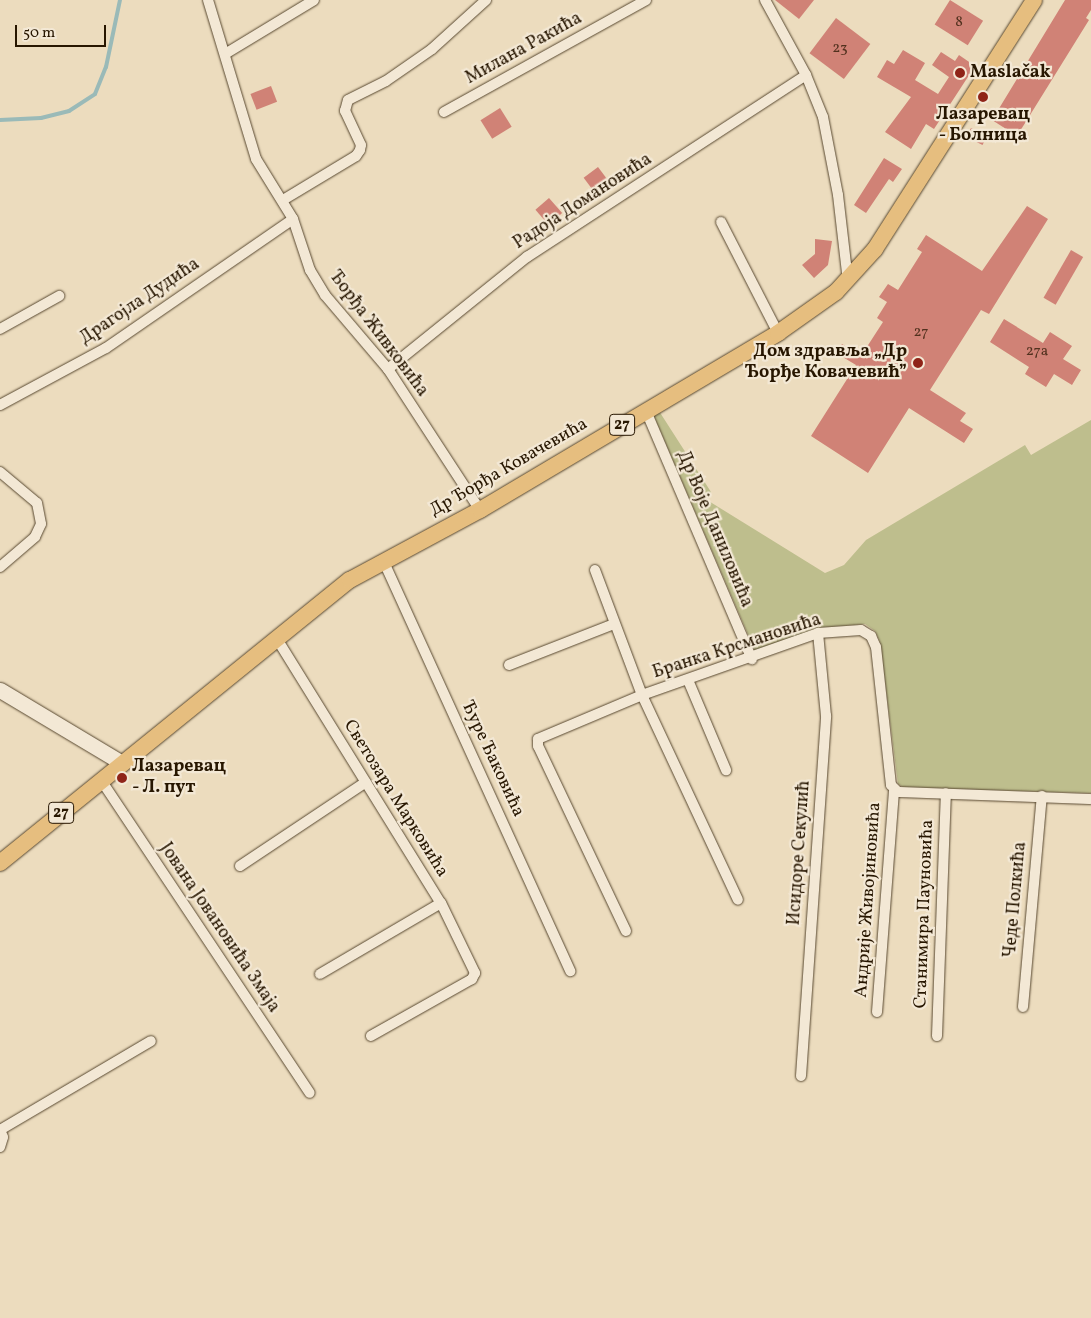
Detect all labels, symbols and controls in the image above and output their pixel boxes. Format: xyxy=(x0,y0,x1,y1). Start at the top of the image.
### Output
street label: Милана Ракића xyxy=(462,8,586,90)
house number: 8 xyxy=(955,14,963,32)
scale bar xyxy=(18,15,109,47)
text: 50 m xyxy=(23,23,55,44)
house number: 23 xyxy=(832,40,848,58)
place label: Maslačak xyxy=(970,62,1051,84)
marker: Maslačak xyxy=(954,67,966,79)
marker: Лазаревац - Болница xyxy=(977,91,989,103)
place label: Лазаревац - Болница xyxy=(936,105,1030,148)
street label: Радоја Домановића xyxy=(510,149,656,255)
street label: Драгојла Дудића xyxy=(76,254,204,350)
street label: Ђорђа Живковића xyxy=(324,267,432,401)
house number: 27 xyxy=(914,324,928,342)
place label: Дом здравља „Др Ђорђе Ковачевић” xyxy=(744,342,907,384)
house number: 27a xyxy=(1026,343,1048,361)
marker: Дом здравља „Др Ђорђе Ковачевић” xyxy=(911,356,925,370)
road number: 27 xyxy=(608,412,636,438)
street label: Др Ђорђа Ковачевића xyxy=(426,414,592,522)
street label: Др Воје Даниловића xyxy=(671,447,757,611)
street label: Бранка Крсмановића xyxy=(650,610,824,684)
street label: Ђуре Ђаковића xyxy=(456,697,528,821)
street label: Светозара Марковића xyxy=(338,716,452,882)
place label: Лазаревац - Л. пут xyxy=(132,757,226,800)
marker: Лазаревац - Л. пут xyxy=(116,772,128,784)
street label: Исидоре Секулић xyxy=(784,780,816,926)
road number: 27 xyxy=(47,800,75,826)
street label: Андрије Живојиновића xyxy=(851,802,887,998)
street label: Станимира Пауновића xyxy=(911,819,939,1009)
street label: Јована Јовановића Змаја xyxy=(154,839,284,1017)
street label: Чеде Полкића xyxy=(1000,841,1032,959)

